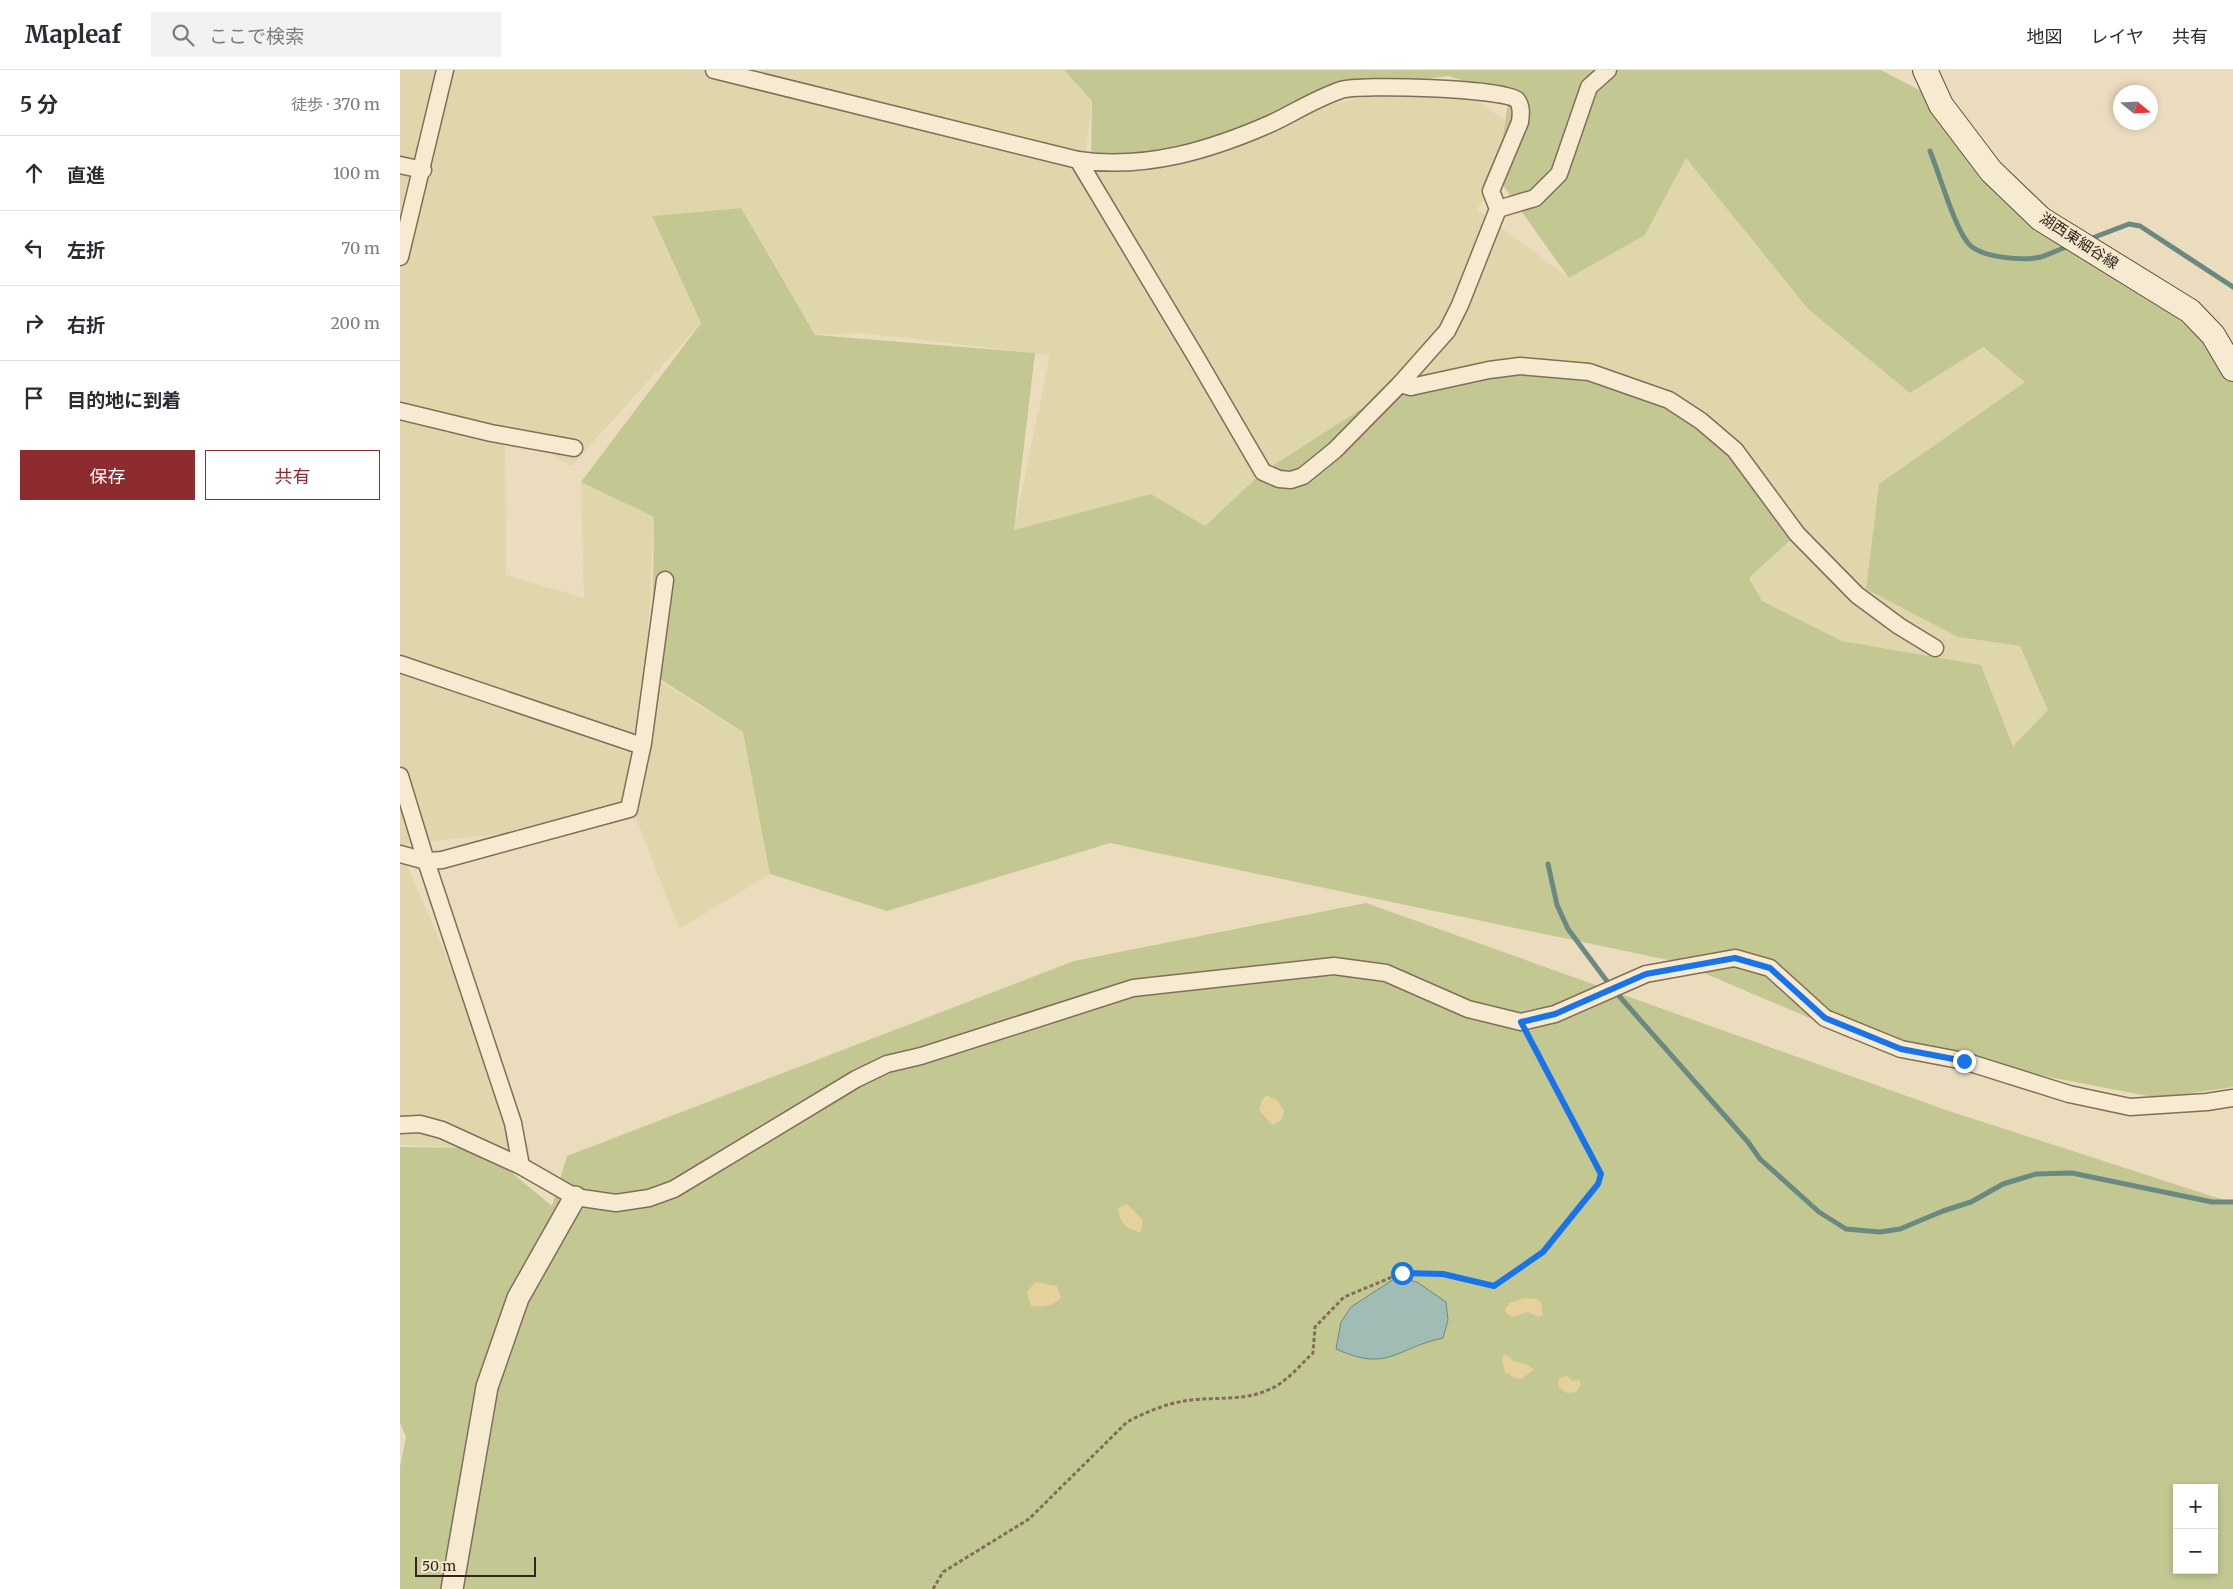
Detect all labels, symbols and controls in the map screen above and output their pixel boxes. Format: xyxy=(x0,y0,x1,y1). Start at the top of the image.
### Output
search box xyxy=(151,12,501,57)
text: Mapleaf xyxy=(25,19,121,50)
icon: search xyxy=(169,21,197,49)
text: ここで検索 xyxy=(209,24,304,48)
text: 地図 xyxy=(2027,25,2063,48)
text: レイヤ xyxy=(2091,25,2144,48)
text: 共有 xyxy=(2172,25,2208,48)
north arrow xyxy=(2113,85,2158,130)
text: 5 分 xyxy=(20,91,58,118)
text: 徒歩 · 370 m xyxy=(291,94,380,114)
icon: ahead xyxy=(20,159,48,187)
text: 直進 xyxy=(67,163,105,187)
text: 100 m xyxy=(333,163,380,183)
street label: 湖西東細谷線 xyxy=(2036,208,2122,273)
icon: left xyxy=(20,234,48,262)
text: 左折 xyxy=(67,238,105,262)
text: 70 m xyxy=(341,238,380,258)
icon: right xyxy=(20,309,48,337)
text: 右折 xyxy=(67,313,105,337)
text: 200 m xyxy=(330,313,380,333)
icon: arrive xyxy=(20,384,48,412)
text: 目的地に到着 xyxy=(67,388,181,412)
button: 保存 xyxy=(20,450,195,500)
button: 共有 xyxy=(205,450,380,500)
route end xyxy=(1953,1050,1976,1073)
route start xyxy=(1391,1262,1414,1285)
map controls xyxy=(2173,1484,2218,1574)
button: + xyxy=(2173,1484,2218,1529)
button: − xyxy=(2173,1529,2218,1574)
scale bar xyxy=(415,1554,536,1577)
text: 50 m xyxy=(422,1557,456,1575)

